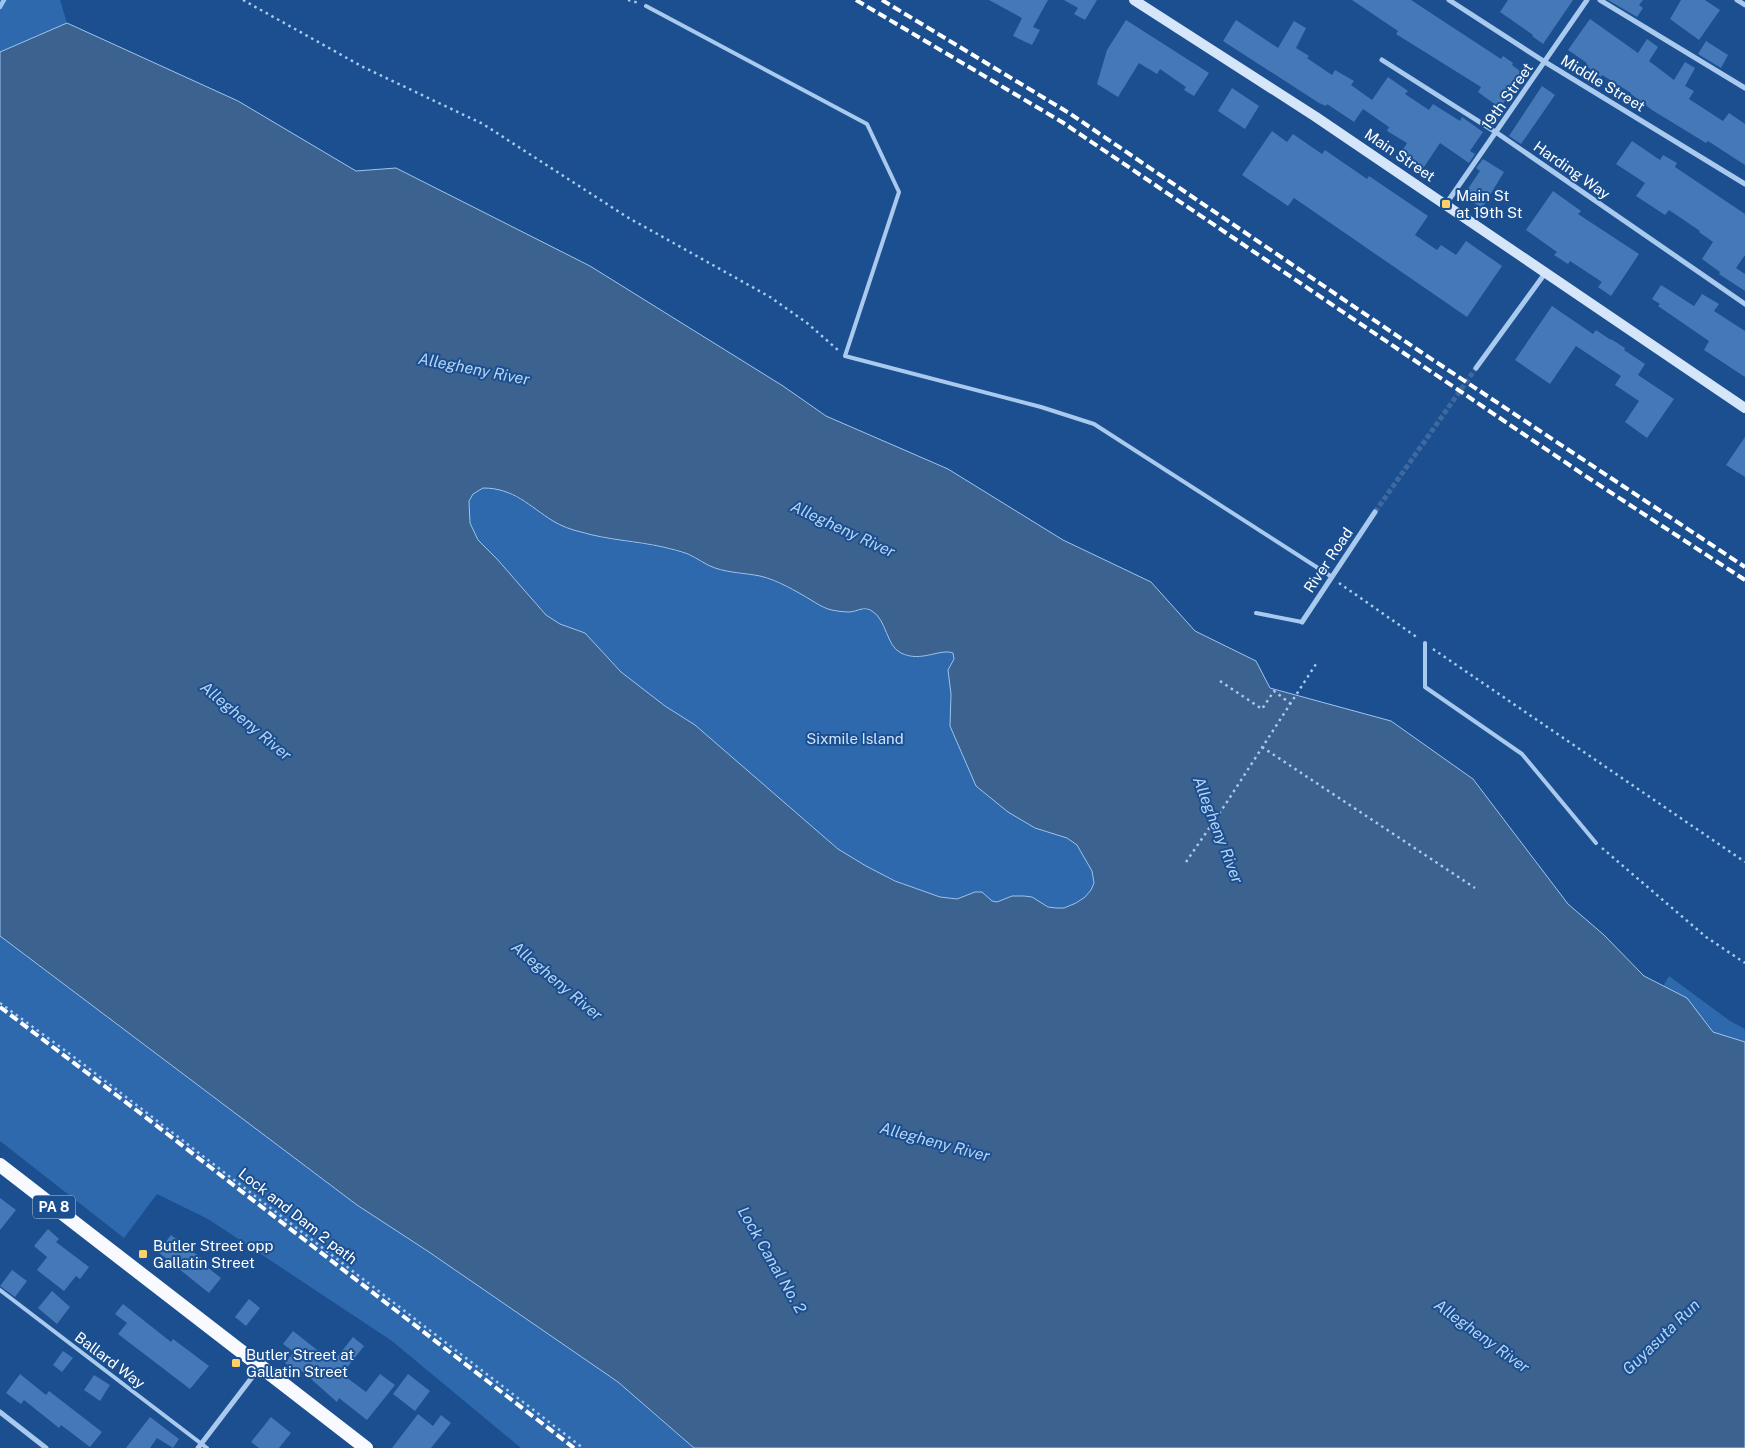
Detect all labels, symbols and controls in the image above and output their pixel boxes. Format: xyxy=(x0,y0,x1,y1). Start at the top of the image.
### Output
street label: Middle Street xyxy=(1558,51,1648,115)
street label: 19th Street xyxy=(1478,59,1536,133)
street label: Main Street xyxy=(1361,125,1439,185)
street label: Harding Way xyxy=(1531,137,1613,203)
place label: Main St at 19th St xyxy=(1456,187,1523,221)
marker: Main St at 19th St xyxy=(1440,198,1452,210)
water label: Allegheny River xyxy=(417,349,532,389)
water label: Allegheny River xyxy=(788,497,899,562)
street label: River Road xyxy=(1300,524,1356,596)
water label: Allegheny River xyxy=(197,677,296,765)
park label: Sixmile Island xyxy=(806,730,904,747)
water label: Allegheny River xyxy=(1189,774,1247,887)
water label: Allegheny River xyxy=(508,937,607,1025)
water label: Allegheny River xyxy=(878,1118,993,1166)
street label: Lock and Dam 2 path xyxy=(235,1164,361,1268)
road number: PA 8 xyxy=(33,1196,75,1218)
water label: Lock Canal No. 2 xyxy=(734,1203,811,1317)
place label: Butler Street opp Gallatin Street xyxy=(153,1237,273,1271)
marker: Butler Street opp Gallatin Street xyxy=(137,1248,149,1260)
water label: Allegheny River xyxy=(1431,1295,1534,1377)
water label: Guyasuta Run xyxy=(1618,1295,1704,1379)
street label: Ballard Way xyxy=(72,1328,148,1392)
place label: Butler Street at Gallatin Street xyxy=(246,1346,354,1380)
marker: Butler Street at Gallatin Street xyxy=(230,1357,242,1369)

